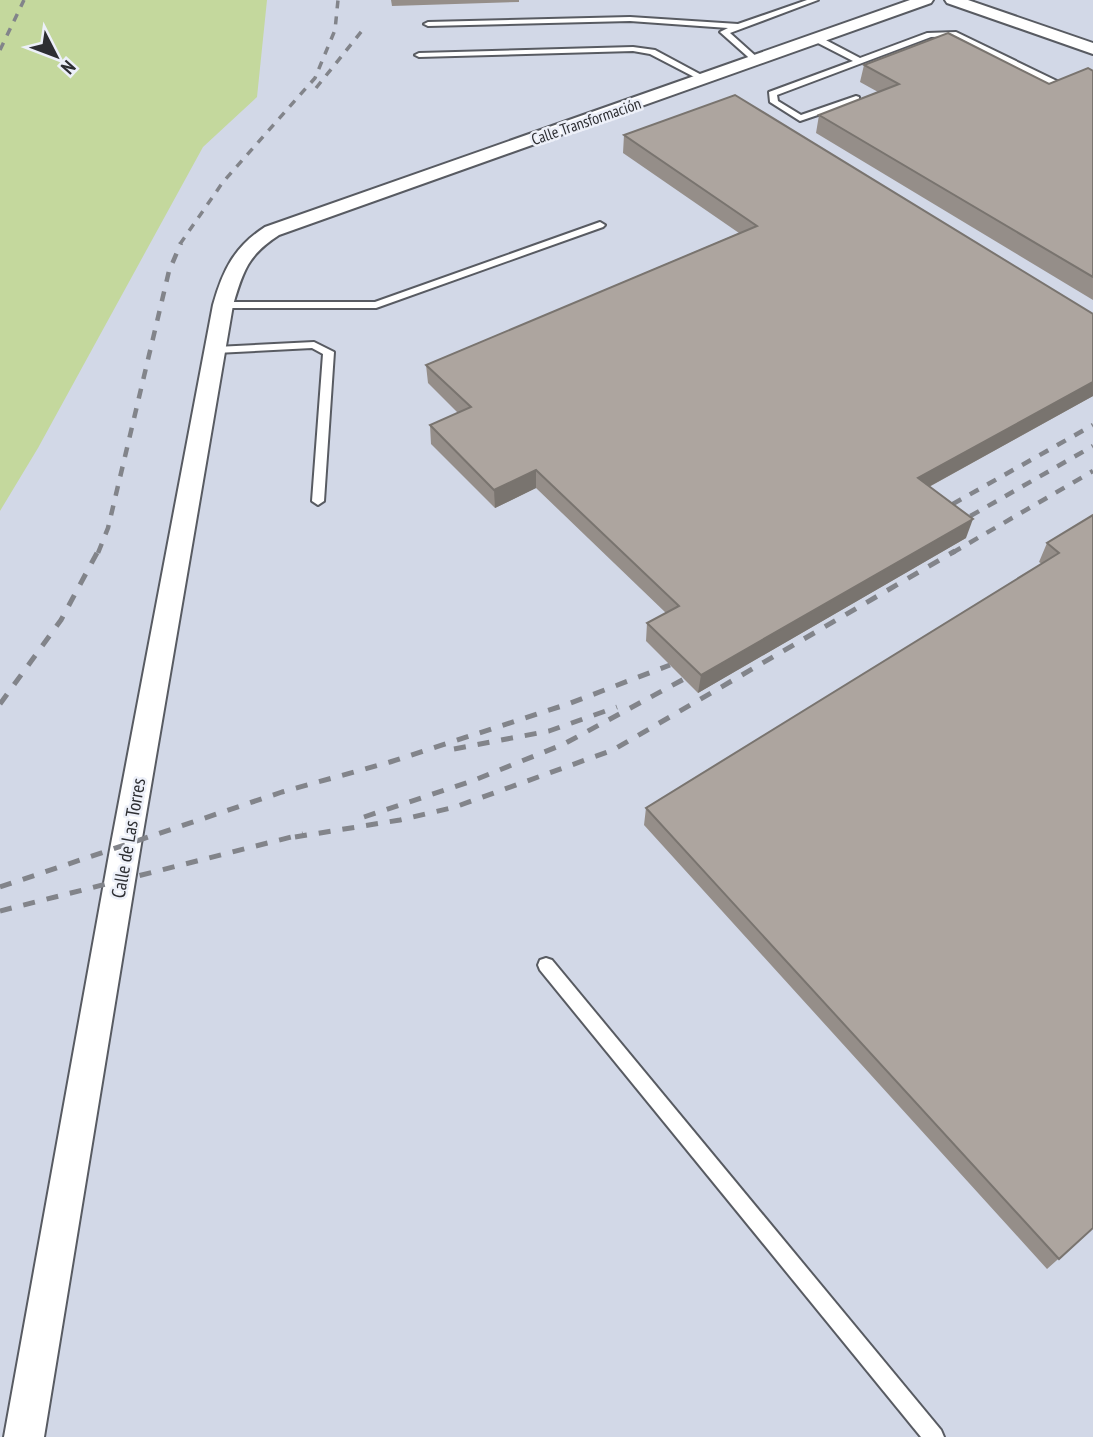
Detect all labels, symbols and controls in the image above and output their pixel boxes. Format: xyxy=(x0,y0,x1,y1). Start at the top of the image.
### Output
north arrow xyxy=(21,21,91,91)
text: N xyxy=(56,56,81,79)
street label: Calle Transformación xyxy=(528,93,644,149)
street label: Calle de Las Torres xyxy=(106,776,150,900)

